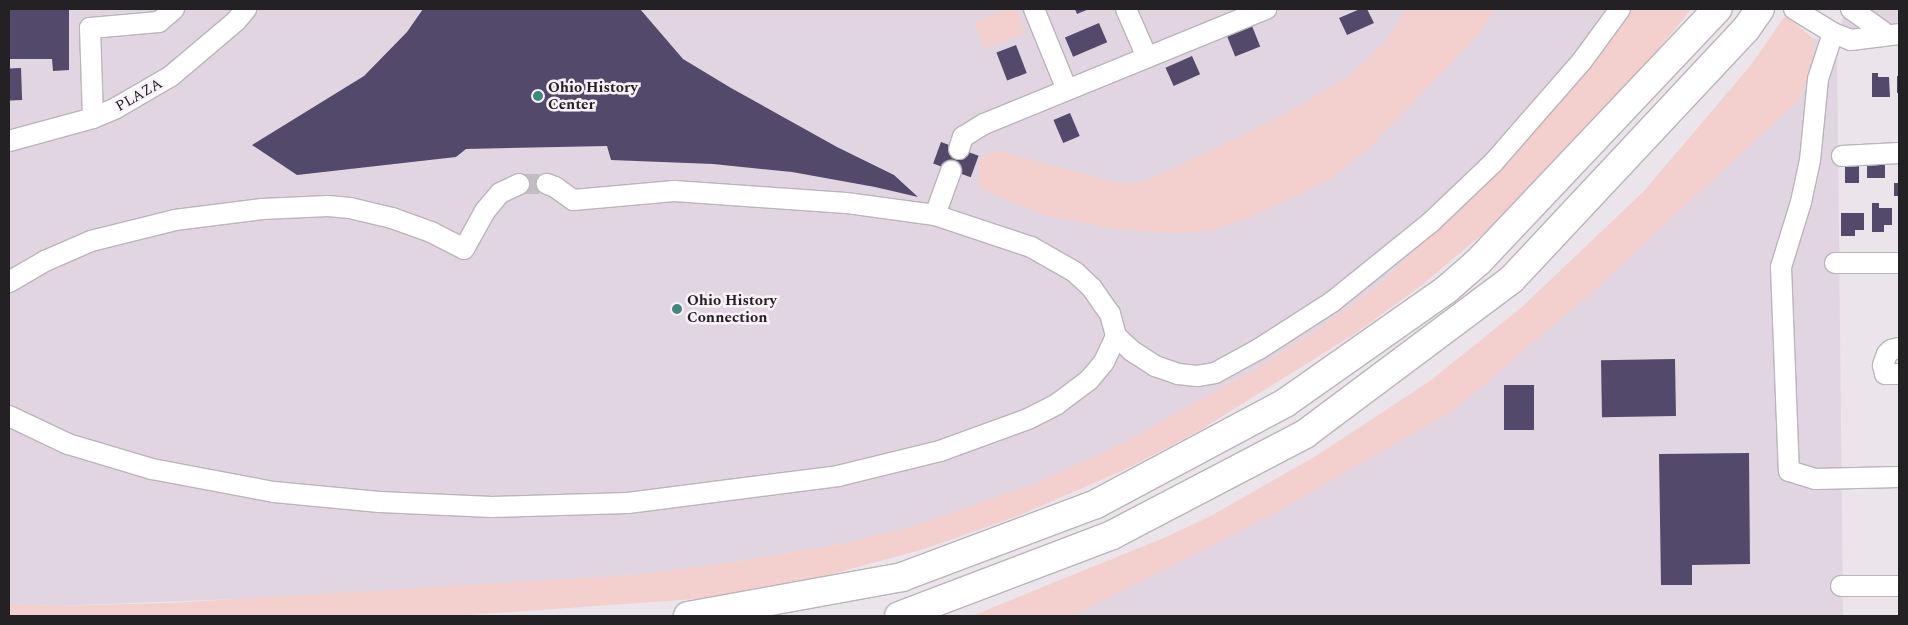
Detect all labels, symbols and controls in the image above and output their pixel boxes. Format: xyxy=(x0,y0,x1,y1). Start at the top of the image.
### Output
street label: PLAZA xyxy=(112,74,166,116)
place label: Ohio History Center xyxy=(548,78,638,113)
marker: Ohio History Center xyxy=(532,90,544,102)
place label: Ohio History Connection xyxy=(687,291,777,326)
marker: Ohio History Connection xyxy=(671,303,683,315)

